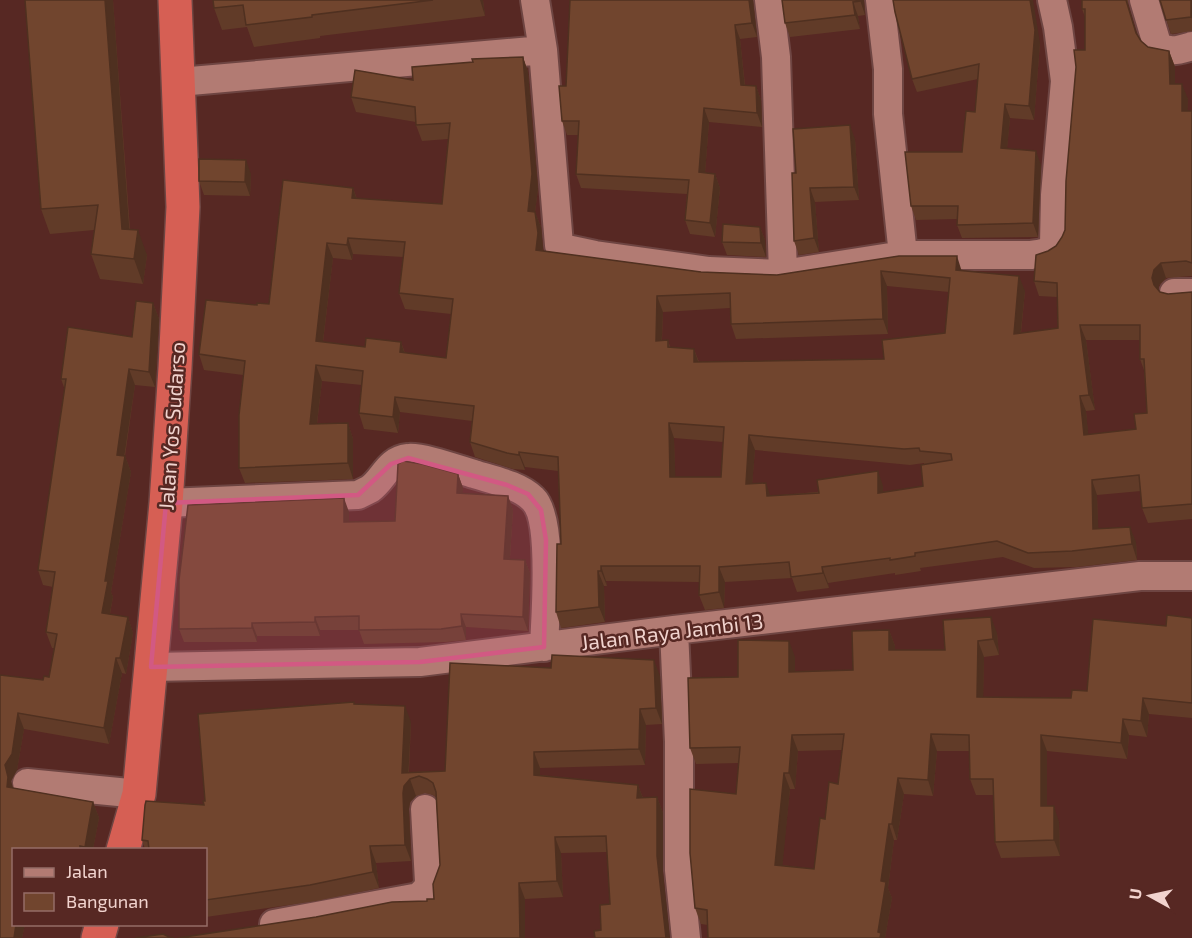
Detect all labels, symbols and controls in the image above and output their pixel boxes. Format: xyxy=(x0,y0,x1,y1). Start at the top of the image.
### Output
street label: Jalan Yos Sudarso xyxy=(153,341,189,511)
street label: Jalan Raya Jambi 13 xyxy=(579,607,765,655)
legend xyxy=(12,848,207,926)
text: Jalan xyxy=(66,860,108,882)
north arrow xyxy=(1120,866,1180,926)
text: U xyxy=(1124,887,1145,901)
text: Bangunan xyxy=(66,890,149,912)

